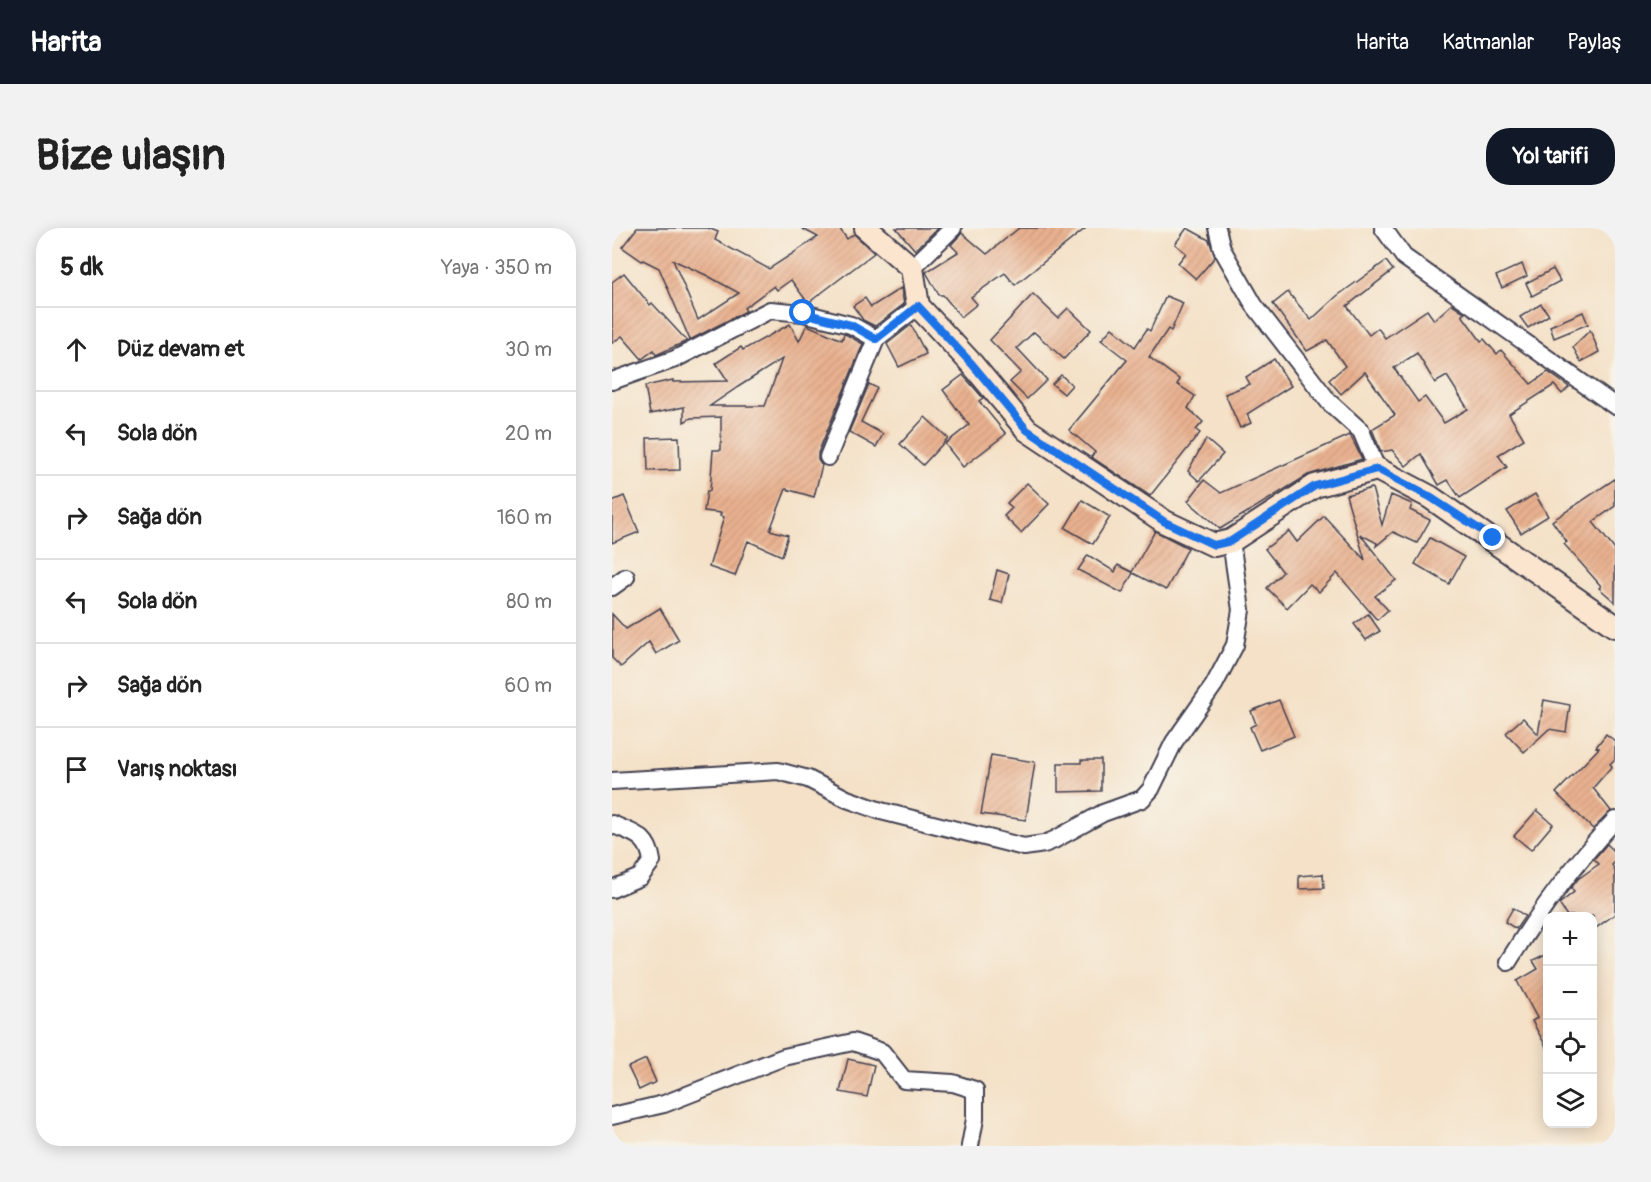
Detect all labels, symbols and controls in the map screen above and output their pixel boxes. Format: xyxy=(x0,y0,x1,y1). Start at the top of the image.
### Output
text: Harita xyxy=(30,25,101,60)
text: Harita xyxy=(1356,29,1409,56)
text: Katmanlar xyxy=(1442,29,1534,56)
text: Paylaş xyxy=(1567,29,1621,56)
button: Yol tarifi xyxy=(1486,128,1615,185)
text: Bize ulaşın xyxy=(36,130,226,182)
text: 5 dk xyxy=(60,251,103,283)
text: Yaya · 350 m xyxy=(441,255,552,280)
route start xyxy=(789,299,815,325)
icon: ahead xyxy=(60,333,93,366)
text: Düz devam et xyxy=(117,335,244,363)
text: 30 m xyxy=(505,337,552,362)
icon: left xyxy=(60,417,93,450)
text: Sola dön xyxy=(117,419,197,447)
text: 20 m xyxy=(505,421,552,446)
icon: right xyxy=(60,501,93,534)
text: Sağa dön xyxy=(117,503,202,531)
text: 160 m xyxy=(497,505,552,530)
route end xyxy=(1479,524,1505,550)
icon: left xyxy=(60,585,93,618)
text: Sola dön xyxy=(117,587,197,615)
text: 80 m xyxy=(506,589,552,614)
icon: right xyxy=(60,669,93,702)
text: Sağa dön xyxy=(117,671,202,699)
text: 60 m xyxy=(505,673,552,698)
icon: arrive xyxy=(60,753,93,786)
text: Varış noktası xyxy=(117,755,238,783)
map controls xyxy=(1543,912,1597,1128)
button: + xyxy=(1543,912,1597,966)
button: − xyxy=(1543,966,1597,1020)
button: locate xyxy=(1543,1020,1597,1074)
button: layers xyxy=(1543,1074,1597,1128)

